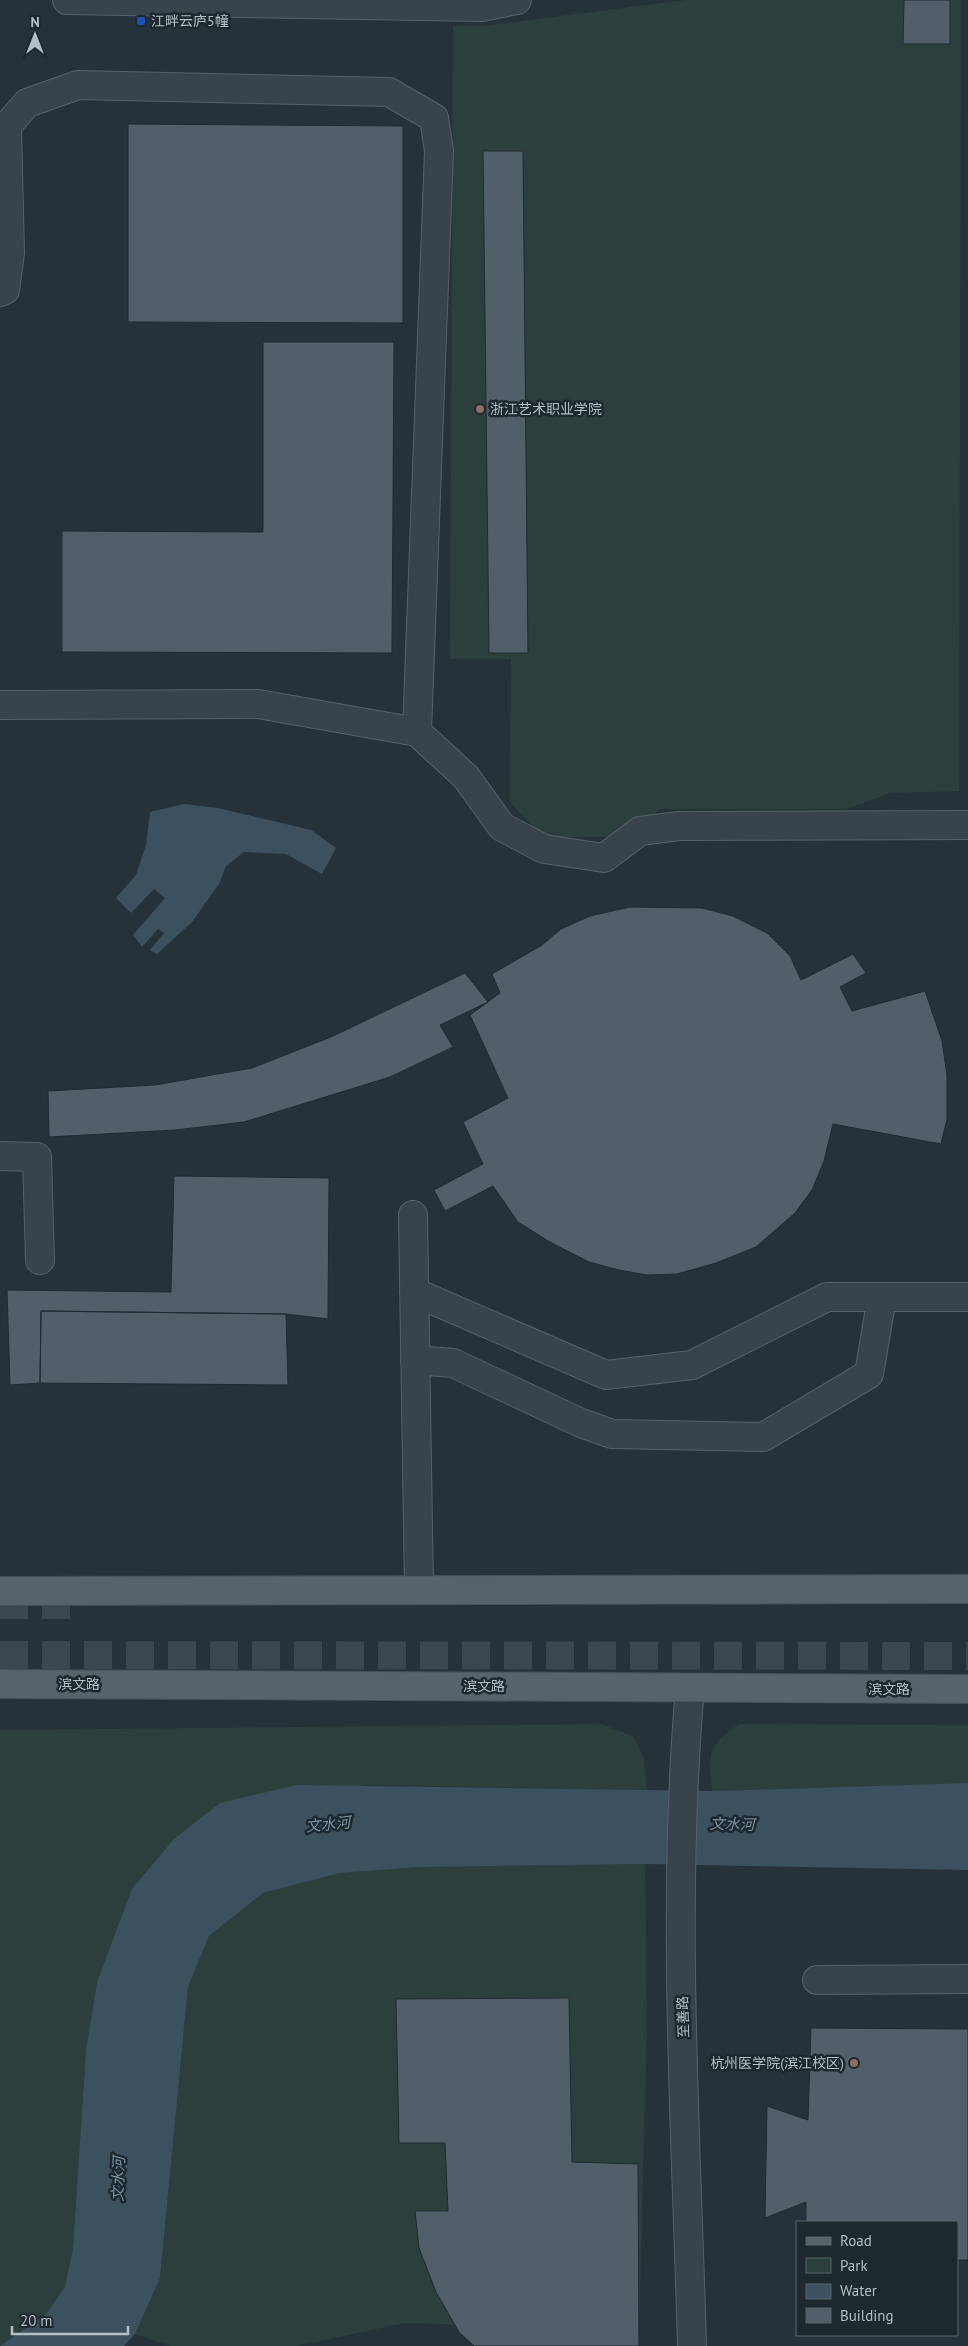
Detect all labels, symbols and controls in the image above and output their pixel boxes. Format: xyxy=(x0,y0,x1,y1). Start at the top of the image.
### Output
north arrow xyxy=(10,10,60,60)
place label: 江畔云庐5幢 xyxy=(151,12,229,30)
text: N xyxy=(30,13,40,31)
marker: 江畔云庐5幢 xyxy=(135,15,147,27)
place label: 浙江艺术职业学院 xyxy=(490,400,602,418)
marker: 浙江艺术职业学院 xyxy=(474,403,486,415)
street label: 滨文路 xyxy=(58,1675,100,1693)
street label: 滨文路 xyxy=(463,1677,505,1695)
street label: 滨文路 xyxy=(868,1680,910,1698)
water label: 文水河 xyxy=(305,1812,354,1836)
water label: 文水河 xyxy=(709,1814,758,1834)
street label: 至善路 xyxy=(673,1996,693,2038)
place label: 杭州医学院(滨江校区) xyxy=(710,2054,844,2072)
marker: 杭州医学院(滨江校区) xyxy=(848,2057,860,2069)
water label: 文水河 xyxy=(108,2153,128,2202)
legend xyxy=(796,2221,958,2336)
text: Road xyxy=(840,2231,872,2250)
text: Park xyxy=(840,2256,868,2275)
text: Water xyxy=(840,2281,877,2300)
scale bar xyxy=(12,2304,129,2336)
text: Building xyxy=(840,2306,894,2325)
text: 20 m xyxy=(20,2311,53,2330)

